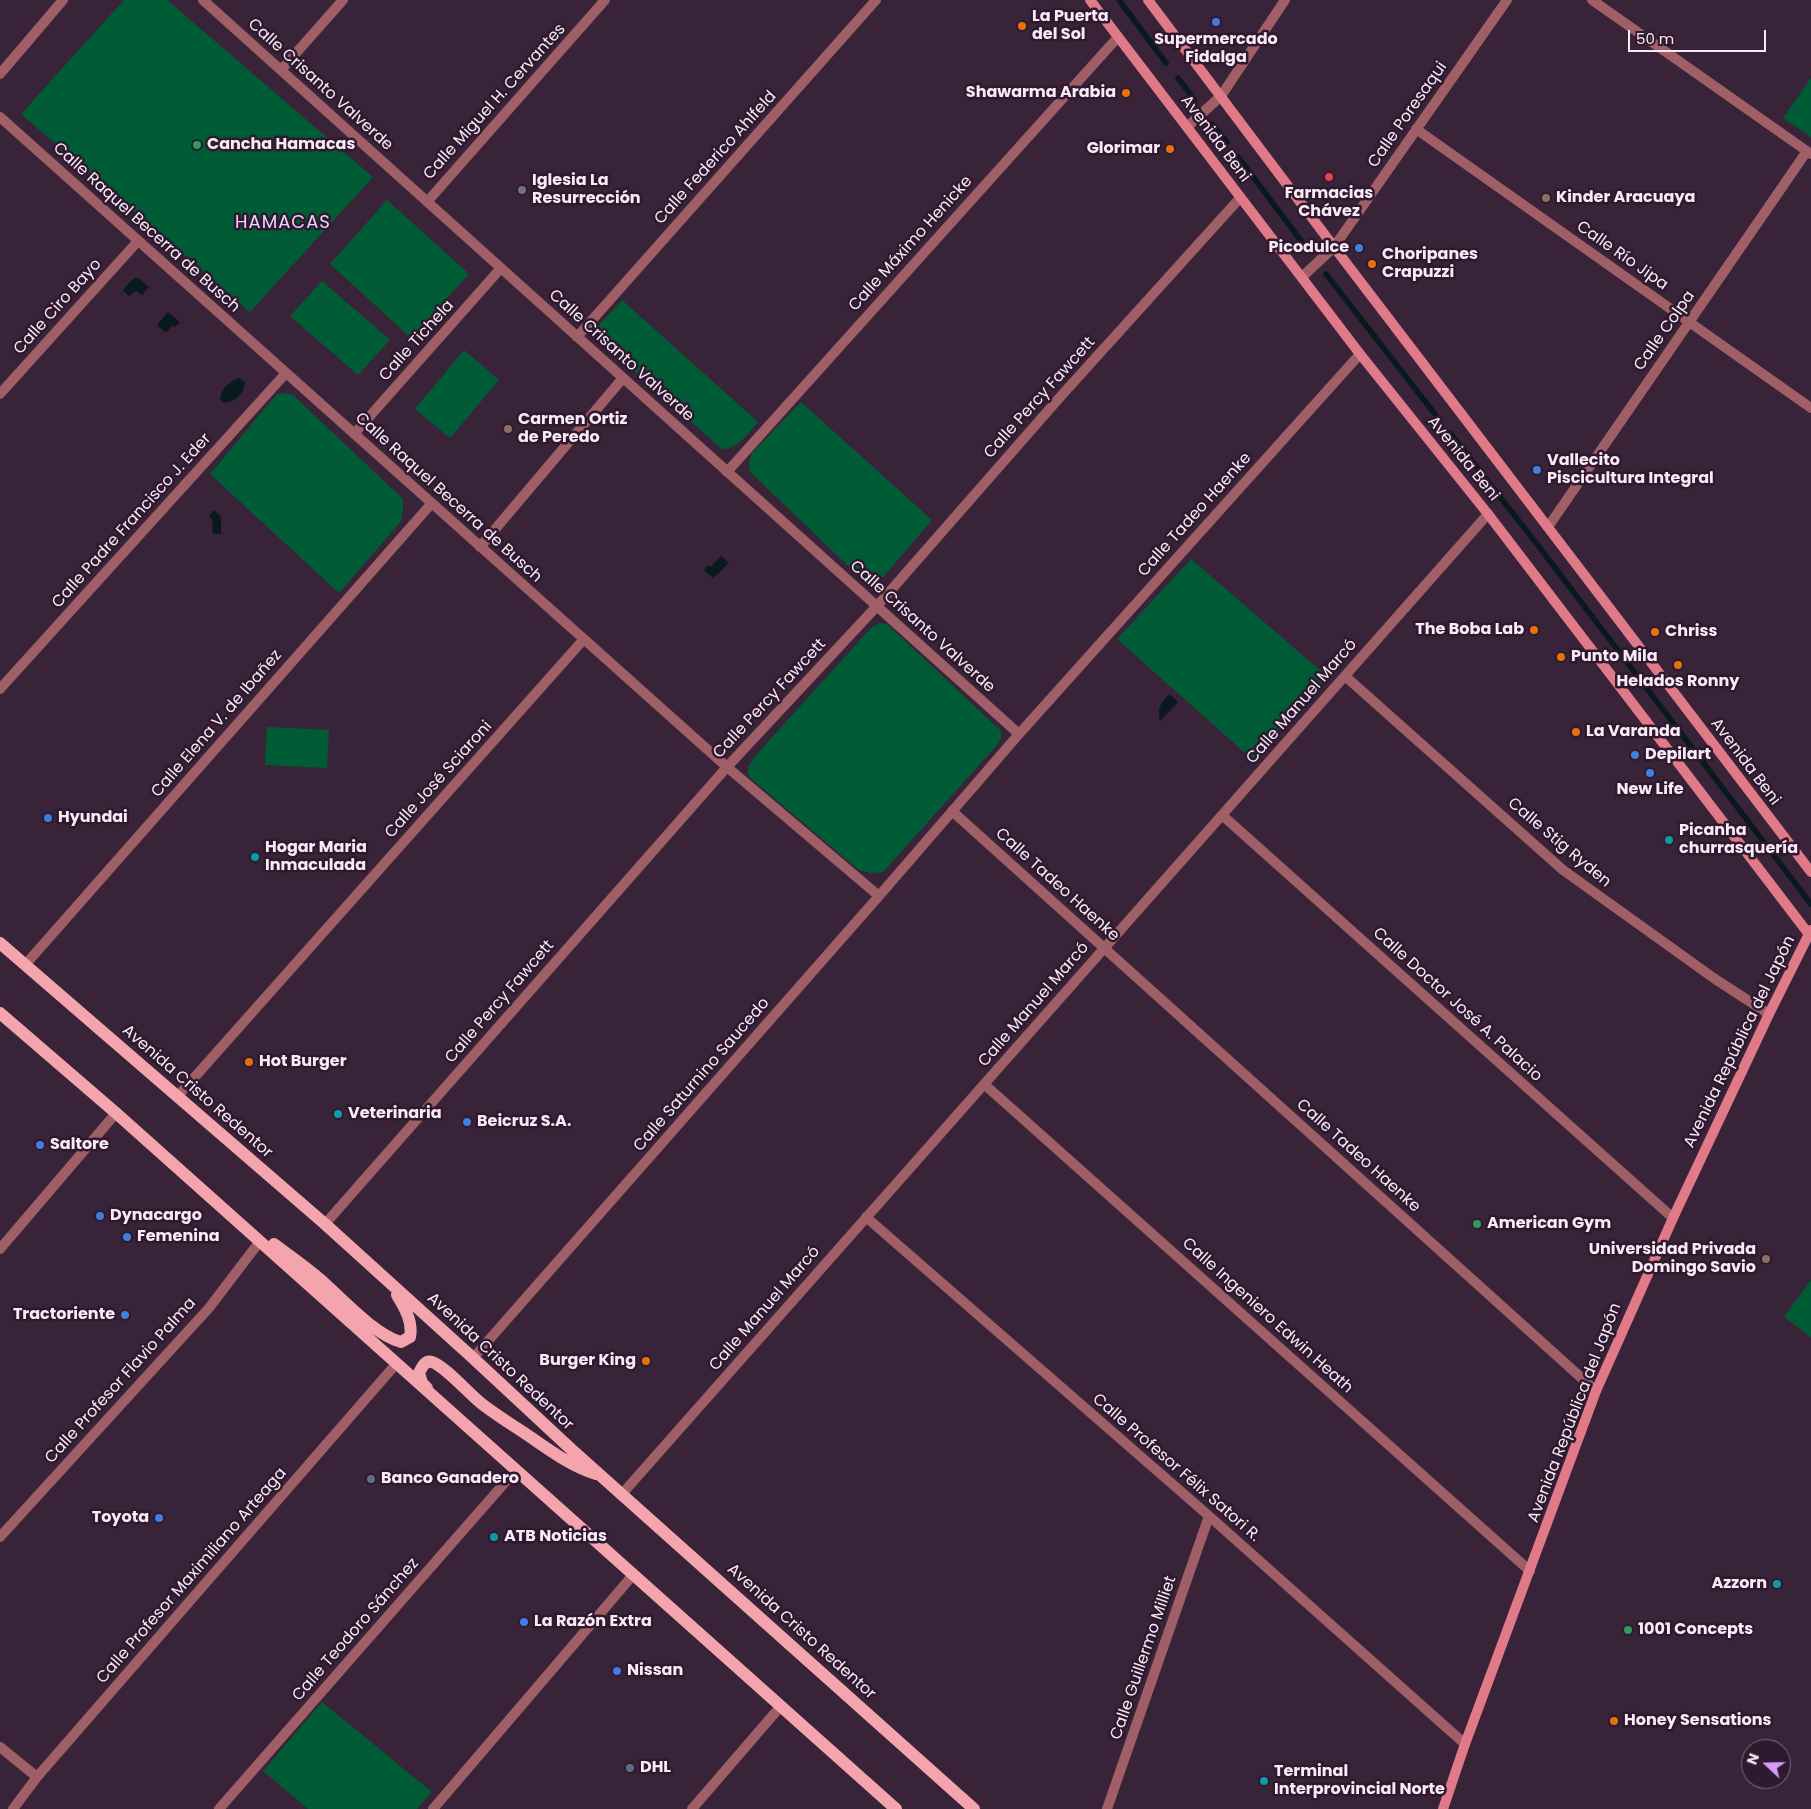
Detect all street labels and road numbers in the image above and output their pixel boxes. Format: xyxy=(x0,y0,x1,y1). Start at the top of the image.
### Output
street label: Calle Crisanto Valverde xyxy=(244,15,396,155)
street label: Calle Miguel H. Cervantes xyxy=(420,20,570,184)
street label: Calle Poresaqui xyxy=(1364,58,1452,172)
street label: Calle Federico Ahlfeld xyxy=(651,87,781,229)
street label: Avenida Beni xyxy=(1176,92,1254,186)
street label: Calle Raquel Becerra de Busch xyxy=(49,139,243,317)
street label: Calle Máximo Henicke xyxy=(845,172,977,316)
street label: Calle Río Jipa xyxy=(1572,217,1672,295)
street label: Calle Ciro Bayo xyxy=(10,255,106,359)
street label: Calle Crisanto Valverde xyxy=(545,286,697,426)
street label: Calle Colpa xyxy=(1630,287,1700,375)
street label: Calle Tichela xyxy=(376,297,458,385)
street label: Calle Percy Fawcett xyxy=(980,333,1100,463)
street label: Calle Raquel Becerra de Busch xyxy=(351,409,545,587)
street label: Avenida Beni xyxy=(1423,413,1503,505)
street label: Calle Padre Francisco J. Eder xyxy=(48,430,216,612)
street label: Calle Tadeo Haenke xyxy=(1134,449,1256,581)
street label: Calle Crisanto Valverde xyxy=(846,557,998,697)
street label: Calle Percy Fawcett xyxy=(710,635,830,763)
street label: Calle Manuel Marcó xyxy=(1243,636,1361,768)
street label: Calle Elena V. de Ibañez xyxy=(148,646,286,802)
street label: Avenida Beni xyxy=(1706,715,1784,809)
street label: Calle José Sciaroni xyxy=(381,718,497,842)
street label: Calle Stig Ryden xyxy=(1503,794,1615,892)
street label: Calle Tadeo Haenke xyxy=(991,824,1123,946)
street label: Calle Doctor José A. Palacio xyxy=(1368,924,1546,1086)
street label: Avenida República del Japón xyxy=(1680,933,1800,1151)
street label: Calle Percy Fawcett xyxy=(441,937,559,1067)
street label: Calle Manuel Marcó xyxy=(975,939,1093,1071)
street label: Calle Saturnino Saucedo xyxy=(630,994,774,1156)
street label: Avenida Cristo Redentor xyxy=(118,1021,276,1163)
street label: Calle Tadeo Haenke xyxy=(1292,1095,1424,1217)
street label: Calle Ingeniero Edwin Heath xyxy=(1178,1234,1356,1398)
street label: Calle Manuel Marcó xyxy=(706,1243,824,1375)
street label: Avenida Cristo Redentor xyxy=(423,1289,577,1435)
street label: Calle Profesor Flavio Palma xyxy=(42,1294,200,1468)
street label: Avenida República del Japón xyxy=(1524,1301,1626,1525)
street label: Calle Profesor Félix Satori R. xyxy=(1088,1390,1264,1546)
street label: Calle Profesor Maximiliano Arteaga xyxy=(93,1464,291,1688)
street label: Calle Teodoro Sánchez xyxy=(289,1555,423,1705)
street label: Avenida Cristo Redentor xyxy=(723,1560,879,1704)
street label: Calle Guillermo Milliet xyxy=(1107,1574,1181,1742)

